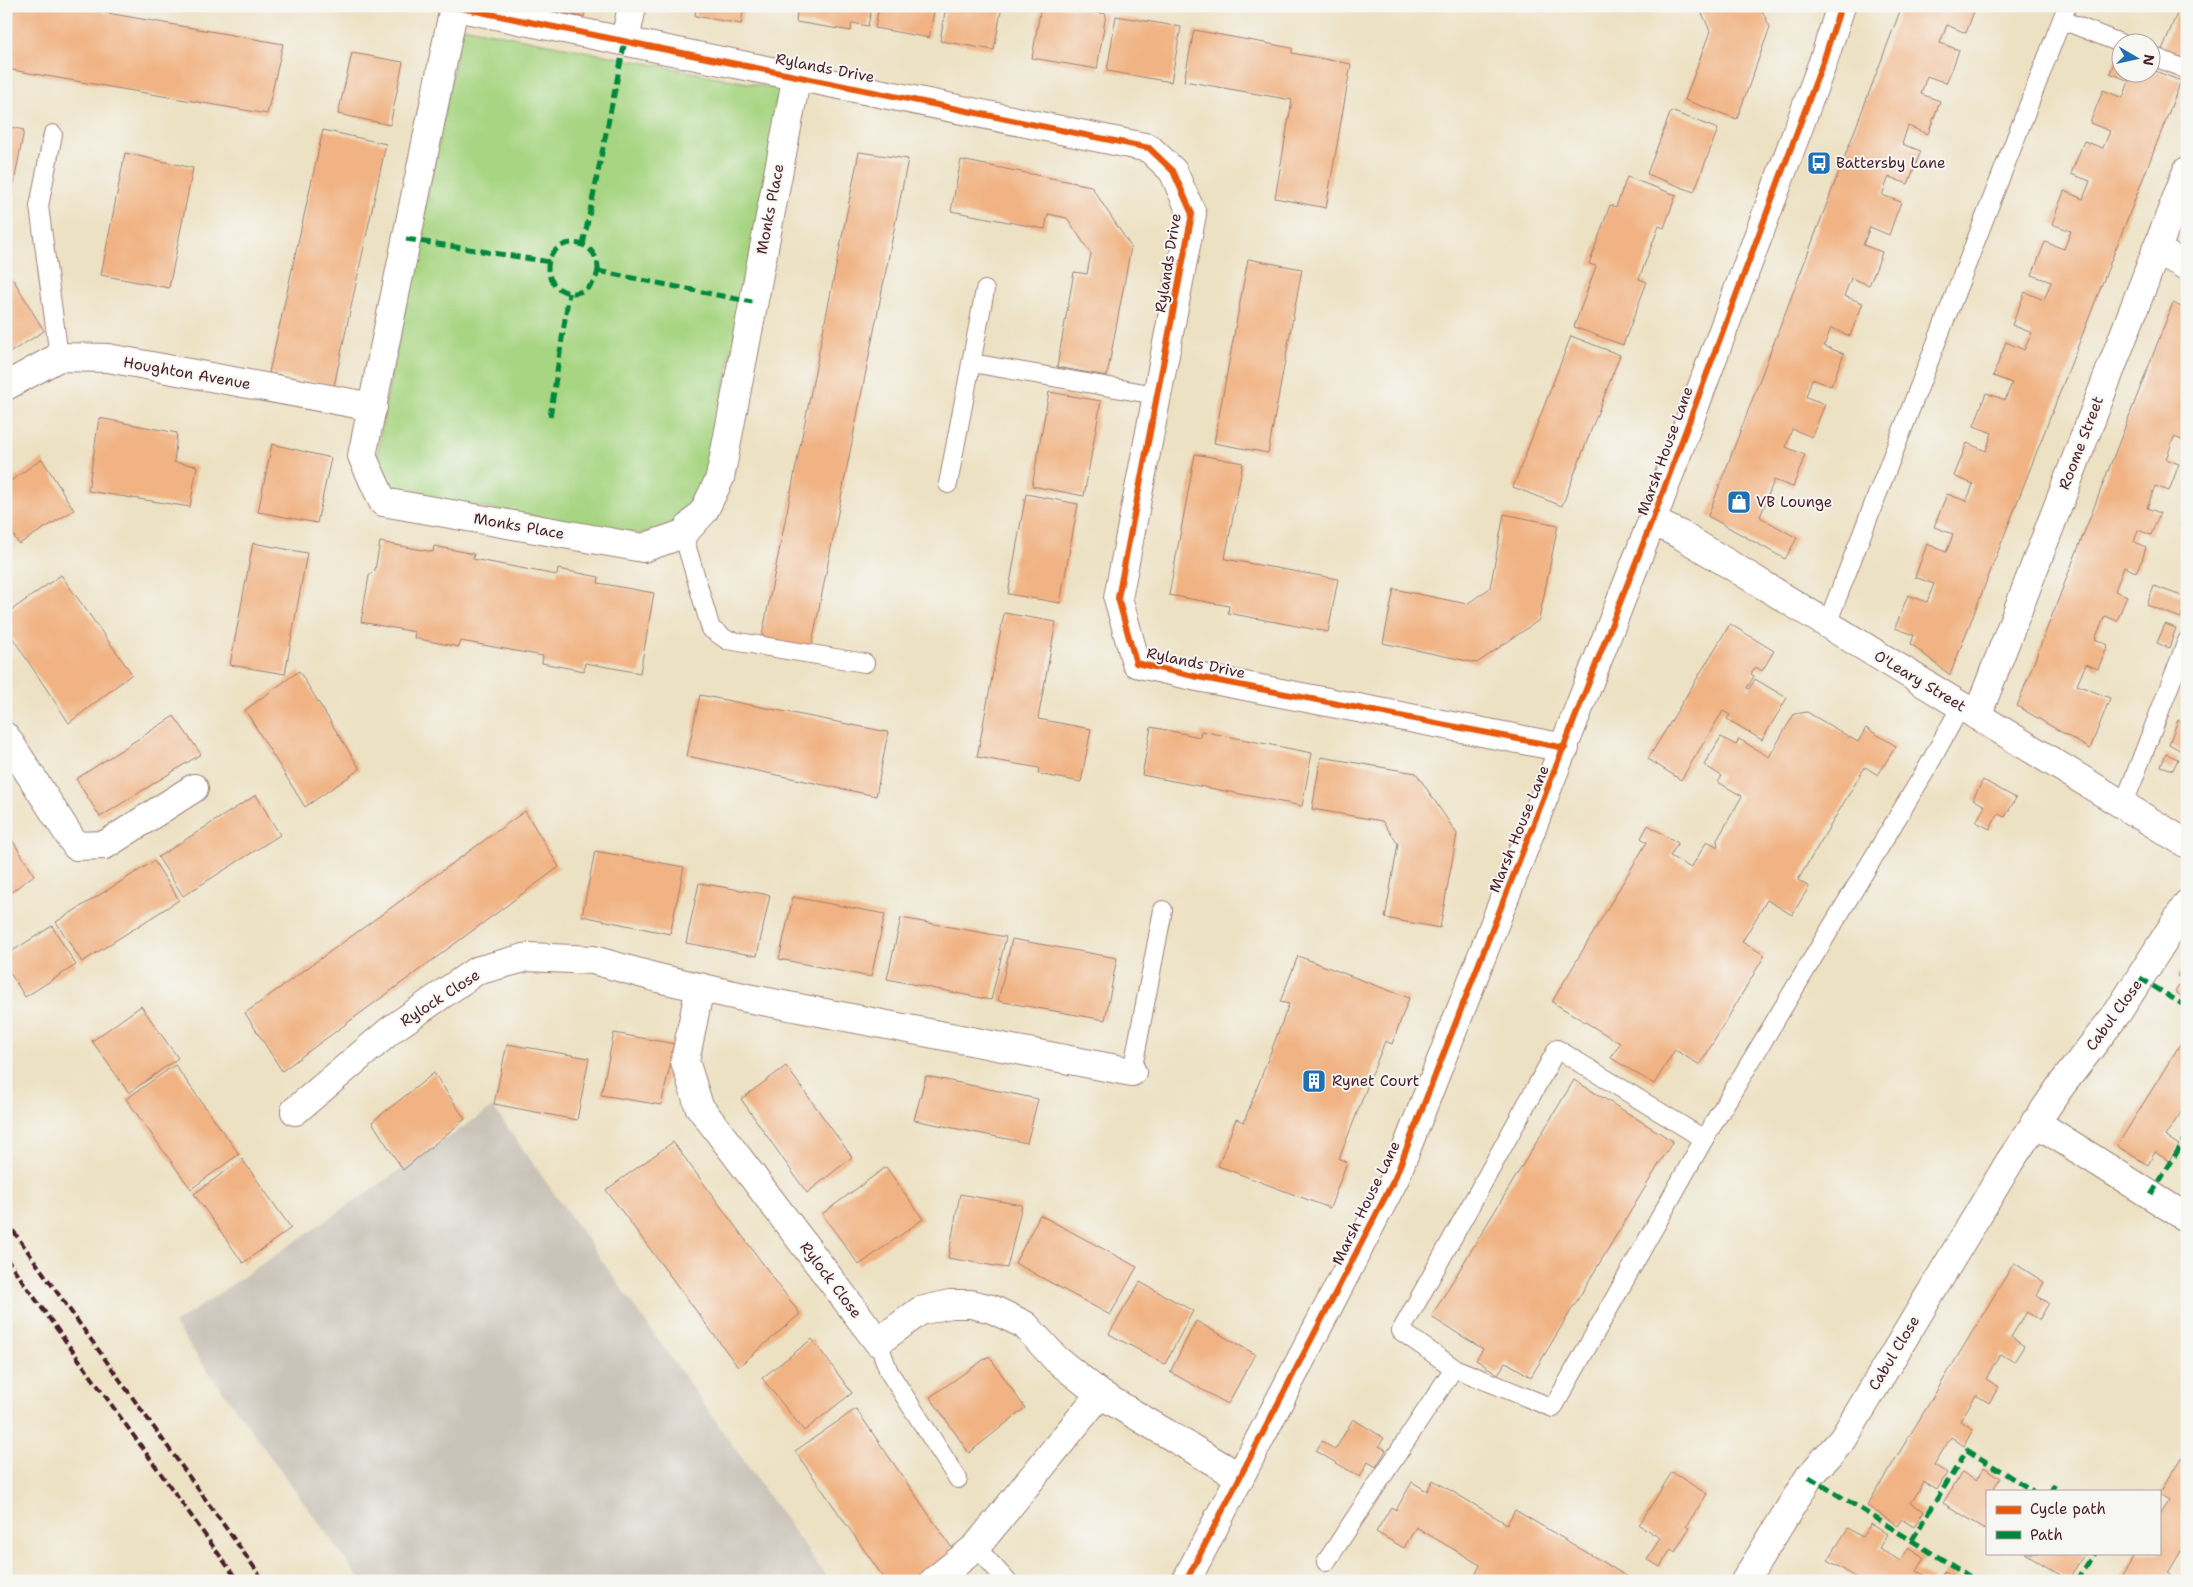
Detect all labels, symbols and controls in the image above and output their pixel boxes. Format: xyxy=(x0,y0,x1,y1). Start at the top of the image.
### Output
north arrow xyxy=(2110,32,2160,82)
street label: Rylands Drive xyxy=(774,49,876,87)
text: N xyxy=(2139,53,2159,67)
bus stop icon: Battersby Lane xyxy=(1806,150,1832,176)
place label: Battersby Lane xyxy=(1836,153,1946,173)
street label: Monks Place xyxy=(751,162,789,256)
street label: Rylands Drive xyxy=(1150,212,1186,314)
street label: Houghton Avenue xyxy=(122,352,252,394)
street label: Marsh House Lane xyxy=(1632,384,1698,518)
street label: Roome Street xyxy=(2054,393,2108,493)
shop icon: VB Lounge xyxy=(1726,489,1752,515)
place label: VB Lounge xyxy=(1756,492,1832,512)
street label: Monks Place xyxy=(472,508,566,544)
street label: Rylands Drive xyxy=(1145,643,1247,683)
street label: O'Leary Street xyxy=(1870,646,1970,716)
street label: Marsh House Lane xyxy=(1484,762,1554,896)
street label: Rylock Close xyxy=(396,965,484,1031)
street label: Cabul Close xyxy=(2081,975,2147,1055)
building icon: Rynet Court xyxy=(1301,1068,1327,1094)
place label: Rynet Court xyxy=(1332,1071,1419,1091)
street label: Marsh House Lane xyxy=(1327,1138,1405,1268)
street label: Rylock Close xyxy=(796,1238,866,1322)
street label: Cabul Close xyxy=(1864,1312,1924,1394)
legend xyxy=(1986,1490,2160,1554)
text: Cycle path xyxy=(2030,1499,2106,1519)
text: Path xyxy=(2030,1525,2063,1545)

